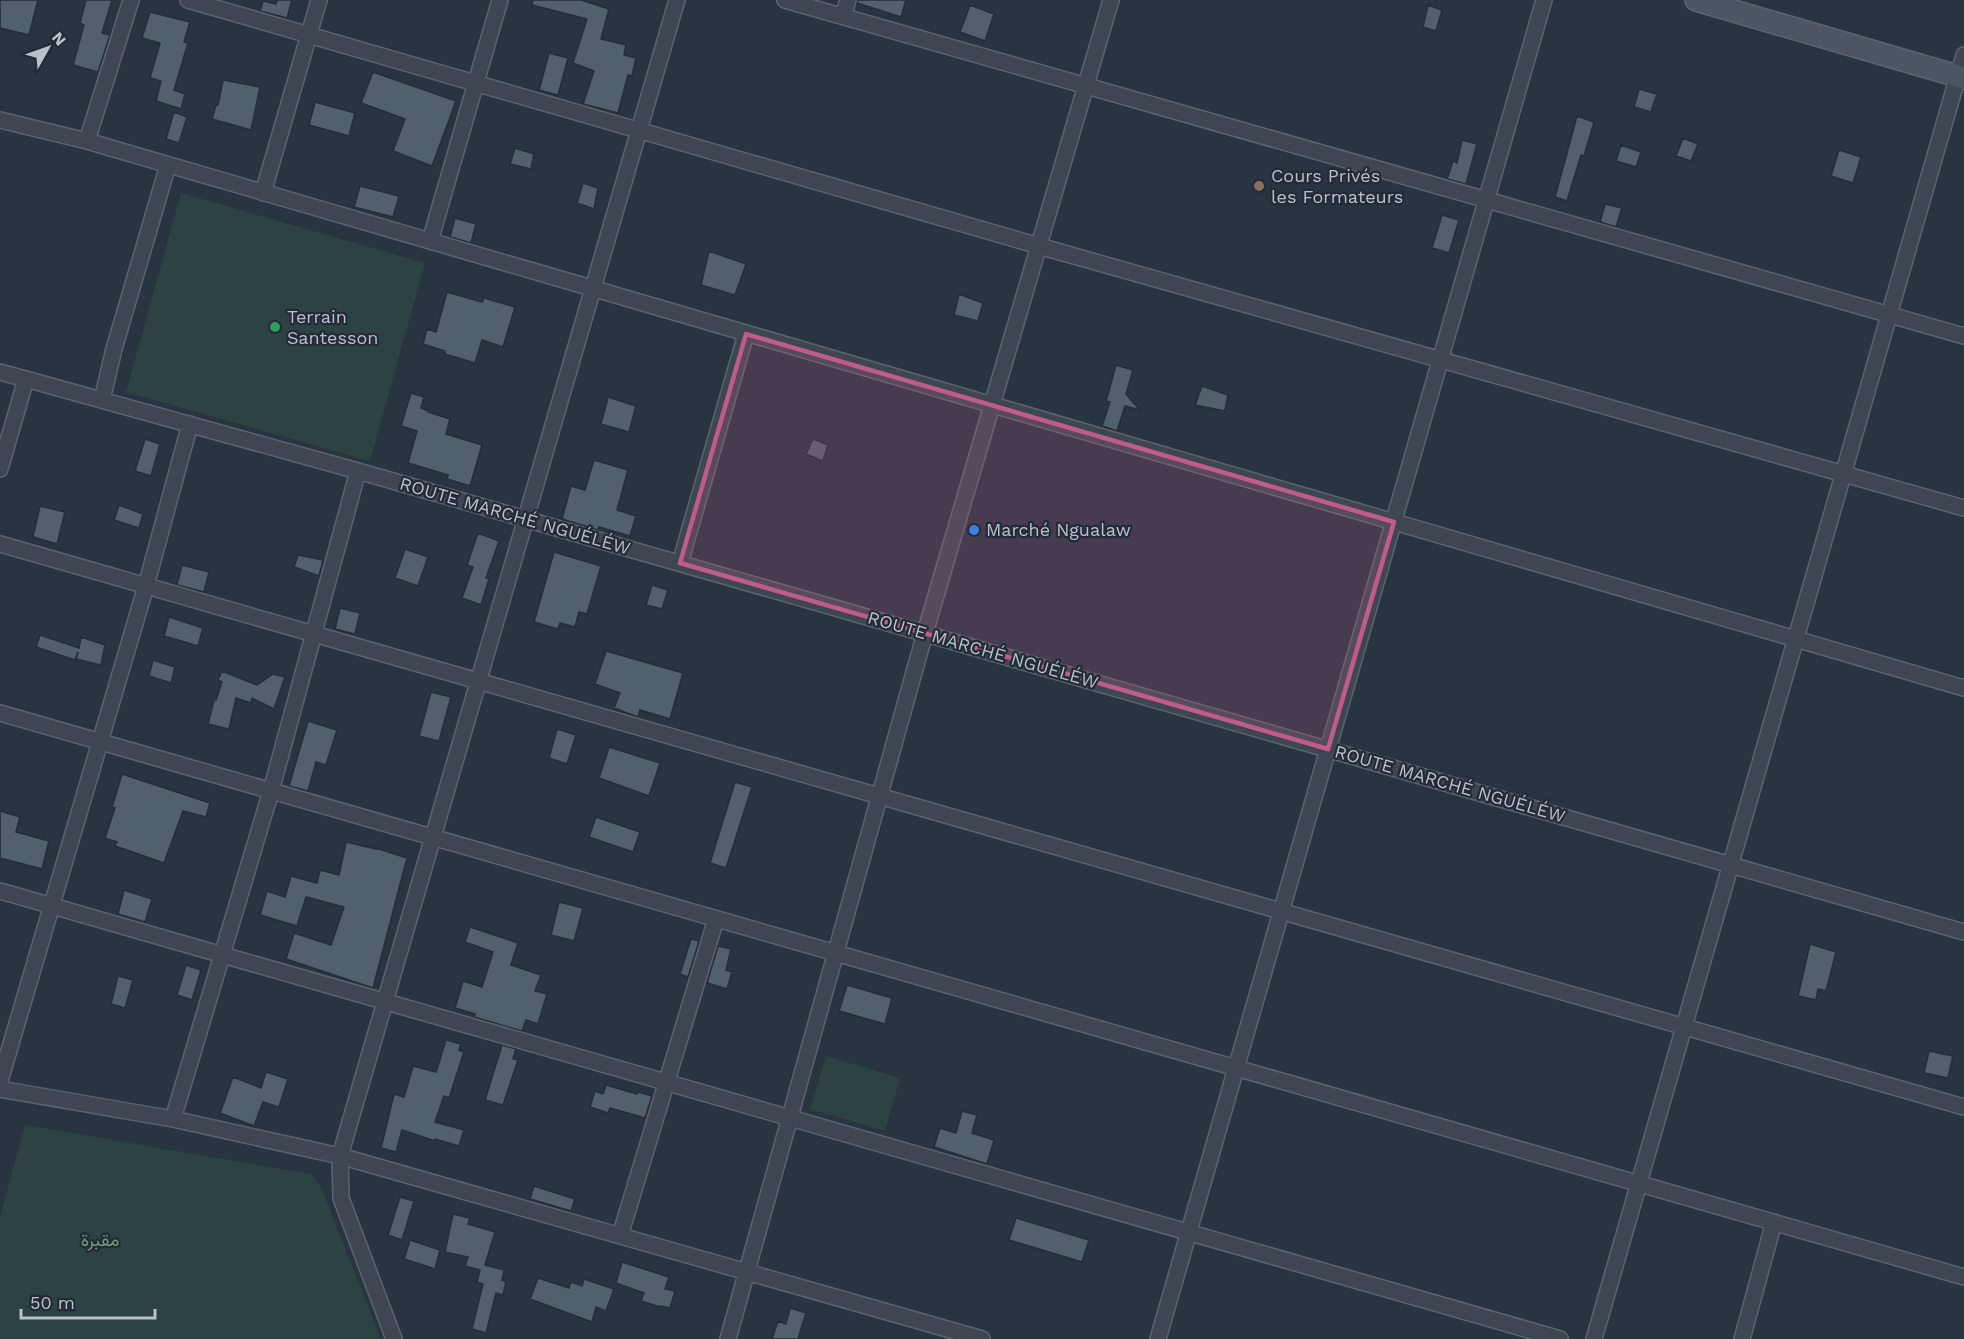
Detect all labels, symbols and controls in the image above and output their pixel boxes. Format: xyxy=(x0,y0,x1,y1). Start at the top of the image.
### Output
north arrow xyxy=(18,18,78,78)
text: N xyxy=(48,28,70,49)
place label: Cours Privés les Formateurs xyxy=(1271,165,1403,207)
marker: Cours Privés les Formateurs xyxy=(1252,179,1266,193)
place label: Terrain Santesson xyxy=(287,306,378,348)
marker: Terrain Santesson xyxy=(268,320,282,334)
street label: ROUTE MARCHÉ NGUÉLÉW xyxy=(397,473,633,559)
place label: Marché Ngualaw xyxy=(986,519,1131,540)
marker: Marché Ngualaw xyxy=(967,523,981,537)
street label: ROUTE MARCHÉ NGUÉLÉW xyxy=(865,607,1101,693)
street label: ROUTE MARCHÉ NGUÉLÉW xyxy=(1332,741,1568,827)
park label: مقبرة xyxy=(81,1229,119,1251)
scale bar xyxy=(21,1282,154,1320)
text: 50 m xyxy=(30,1292,75,1313)

